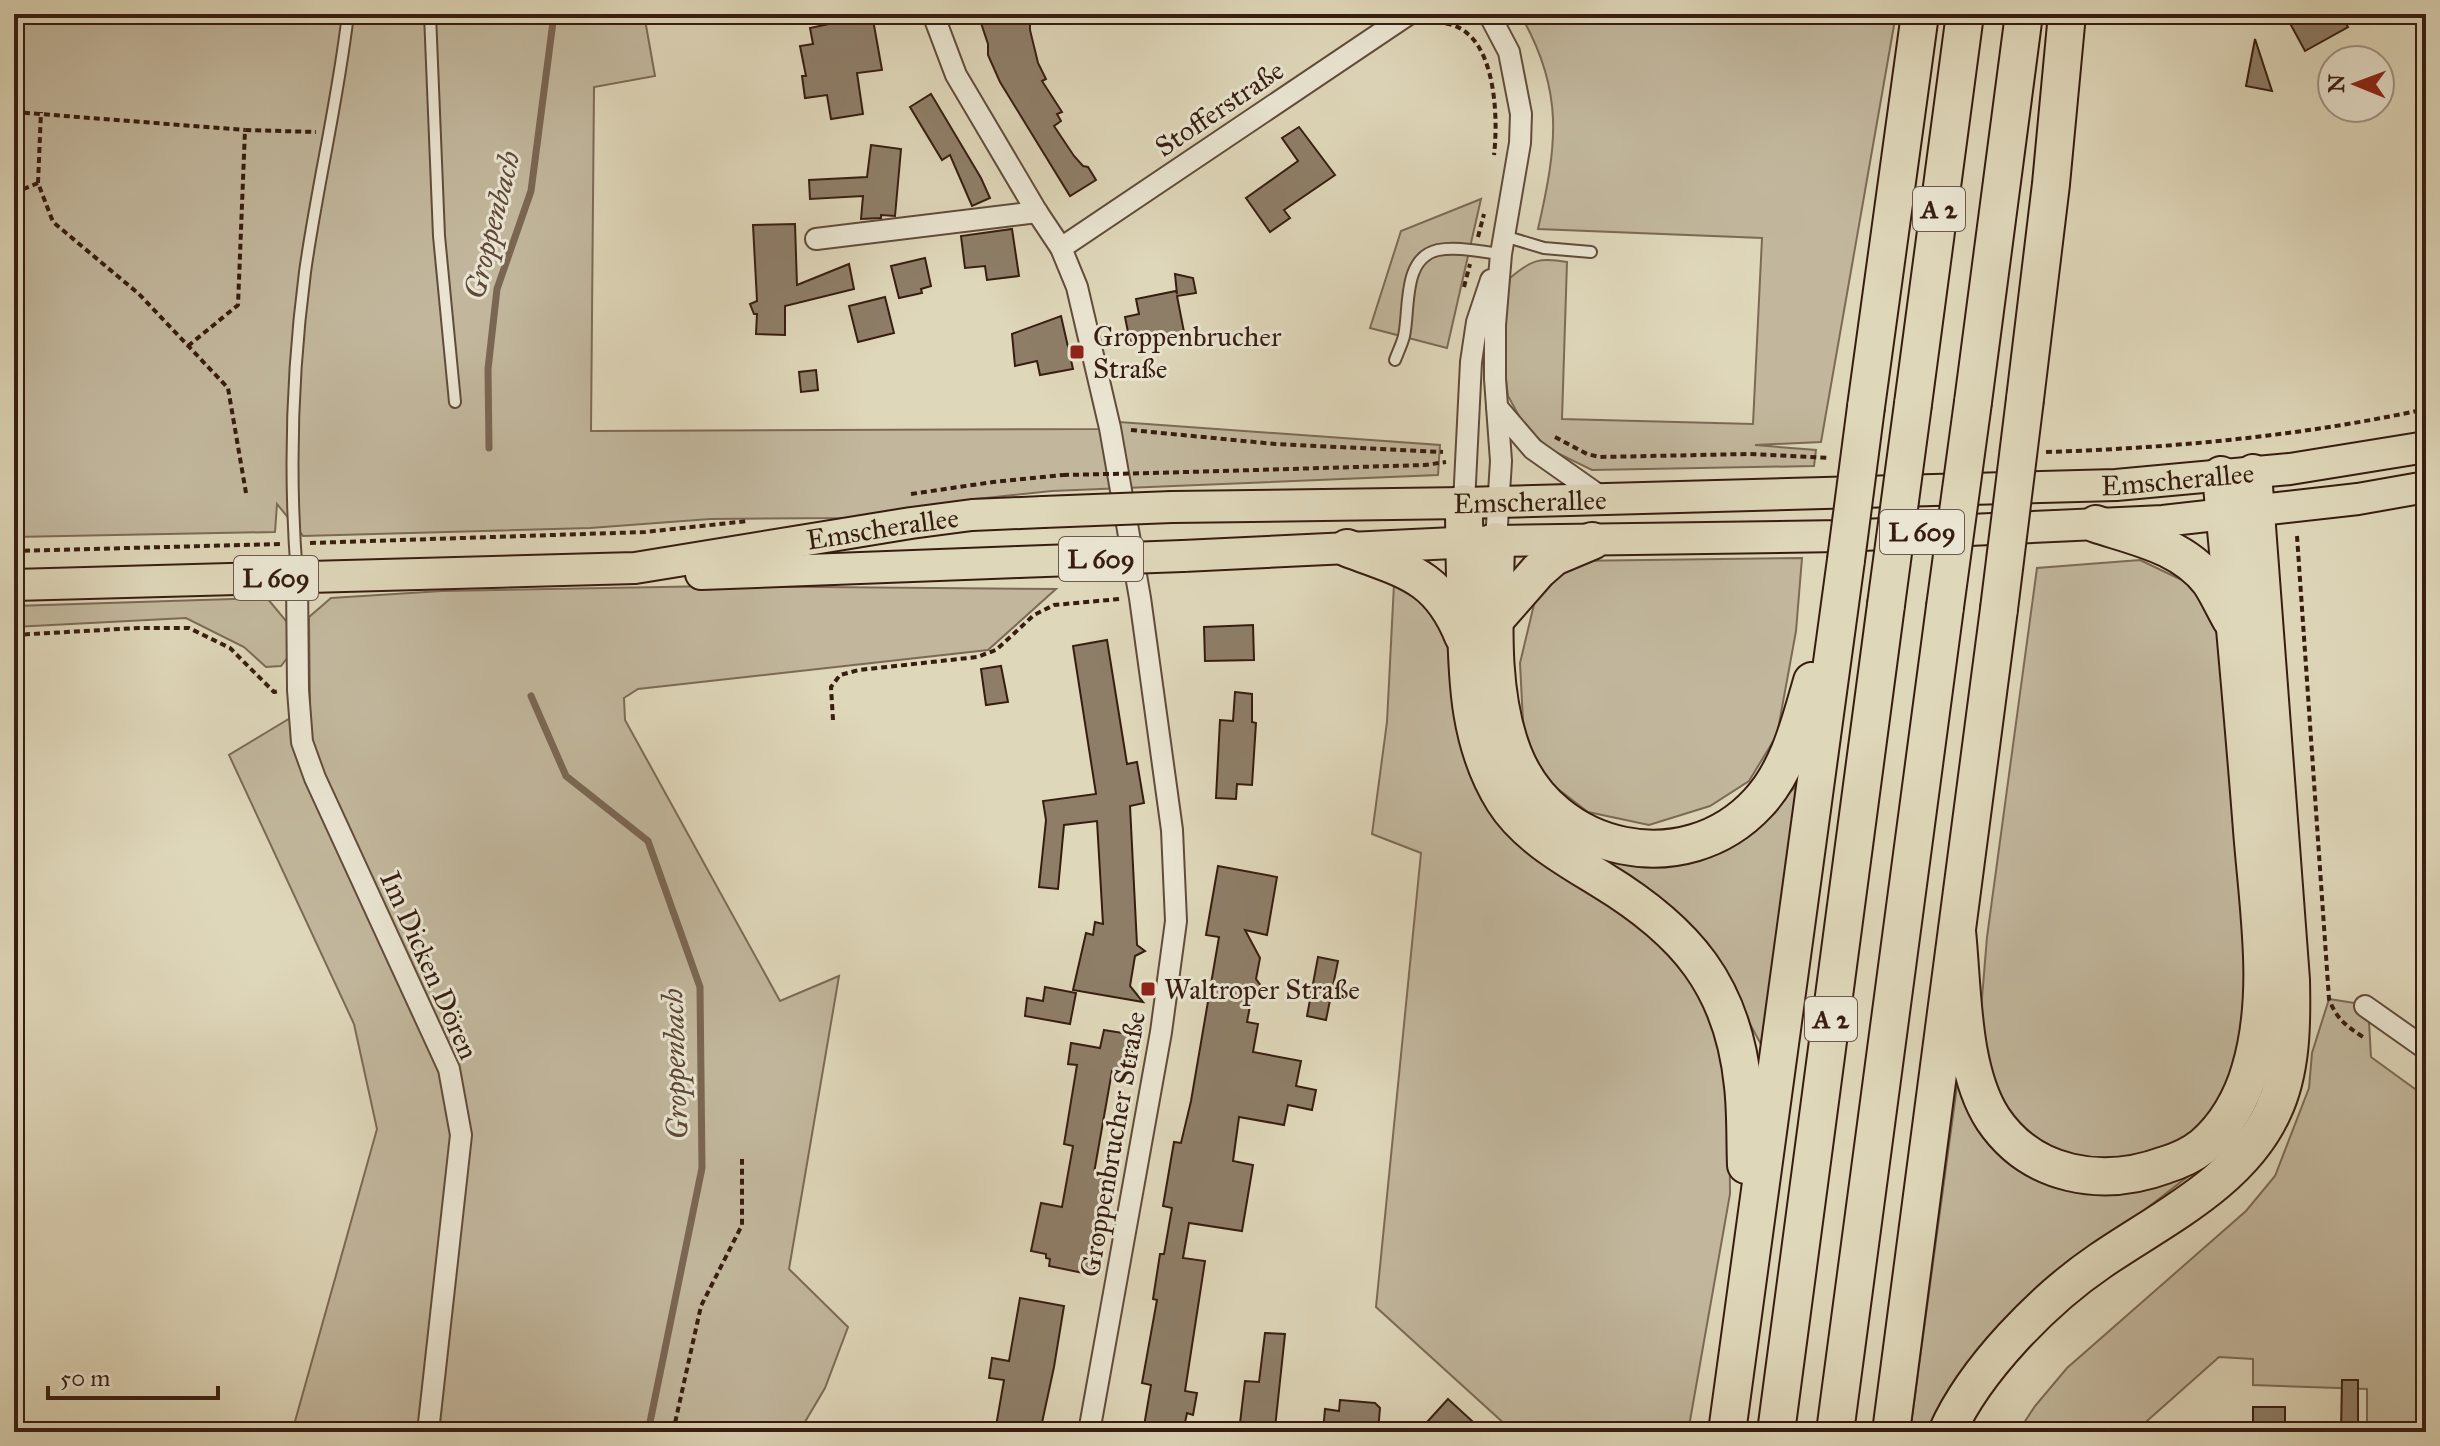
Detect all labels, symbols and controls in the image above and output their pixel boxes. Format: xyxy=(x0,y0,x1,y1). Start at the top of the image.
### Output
north arrow xyxy=(2316,44,2396,124)
street label: Stofferstraße xyxy=(1148,53,1290,164)
text: N xyxy=(2323,74,2350,93)
water label: Groppenbach xyxy=(456,147,529,303)
road number: A 2 xyxy=(1913,187,1965,231)
place label: Groppenbrucher Straße xyxy=(1093,319,1282,386)
marker: Groppenbrucher Straße xyxy=(1068,343,1086,361)
street label: Emscherallee xyxy=(2101,455,2256,503)
street label: Emscherallee xyxy=(1453,482,1607,521)
street label: Emscherallee xyxy=(804,500,961,558)
road number: L 609 xyxy=(1880,510,1964,554)
road number: L 609 xyxy=(1059,537,1143,581)
road number: L 609 xyxy=(234,556,318,600)
street label: Im Dicken Dören xyxy=(372,866,487,1065)
place label: Waltroper Straße xyxy=(1164,972,1360,1007)
marker: Waltroper Straße xyxy=(1139,980,1157,998)
water label: Groppenbach xyxy=(654,987,697,1140)
road number: A 2 xyxy=(1805,997,1857,1041)
street label: Groppenbrucher Straße xyxy=(1072,1009,1153,1280)
scale bar xyxy=(48,1350,218,1400)
text: 50 m xyxy=(60,1363,110,1393)

